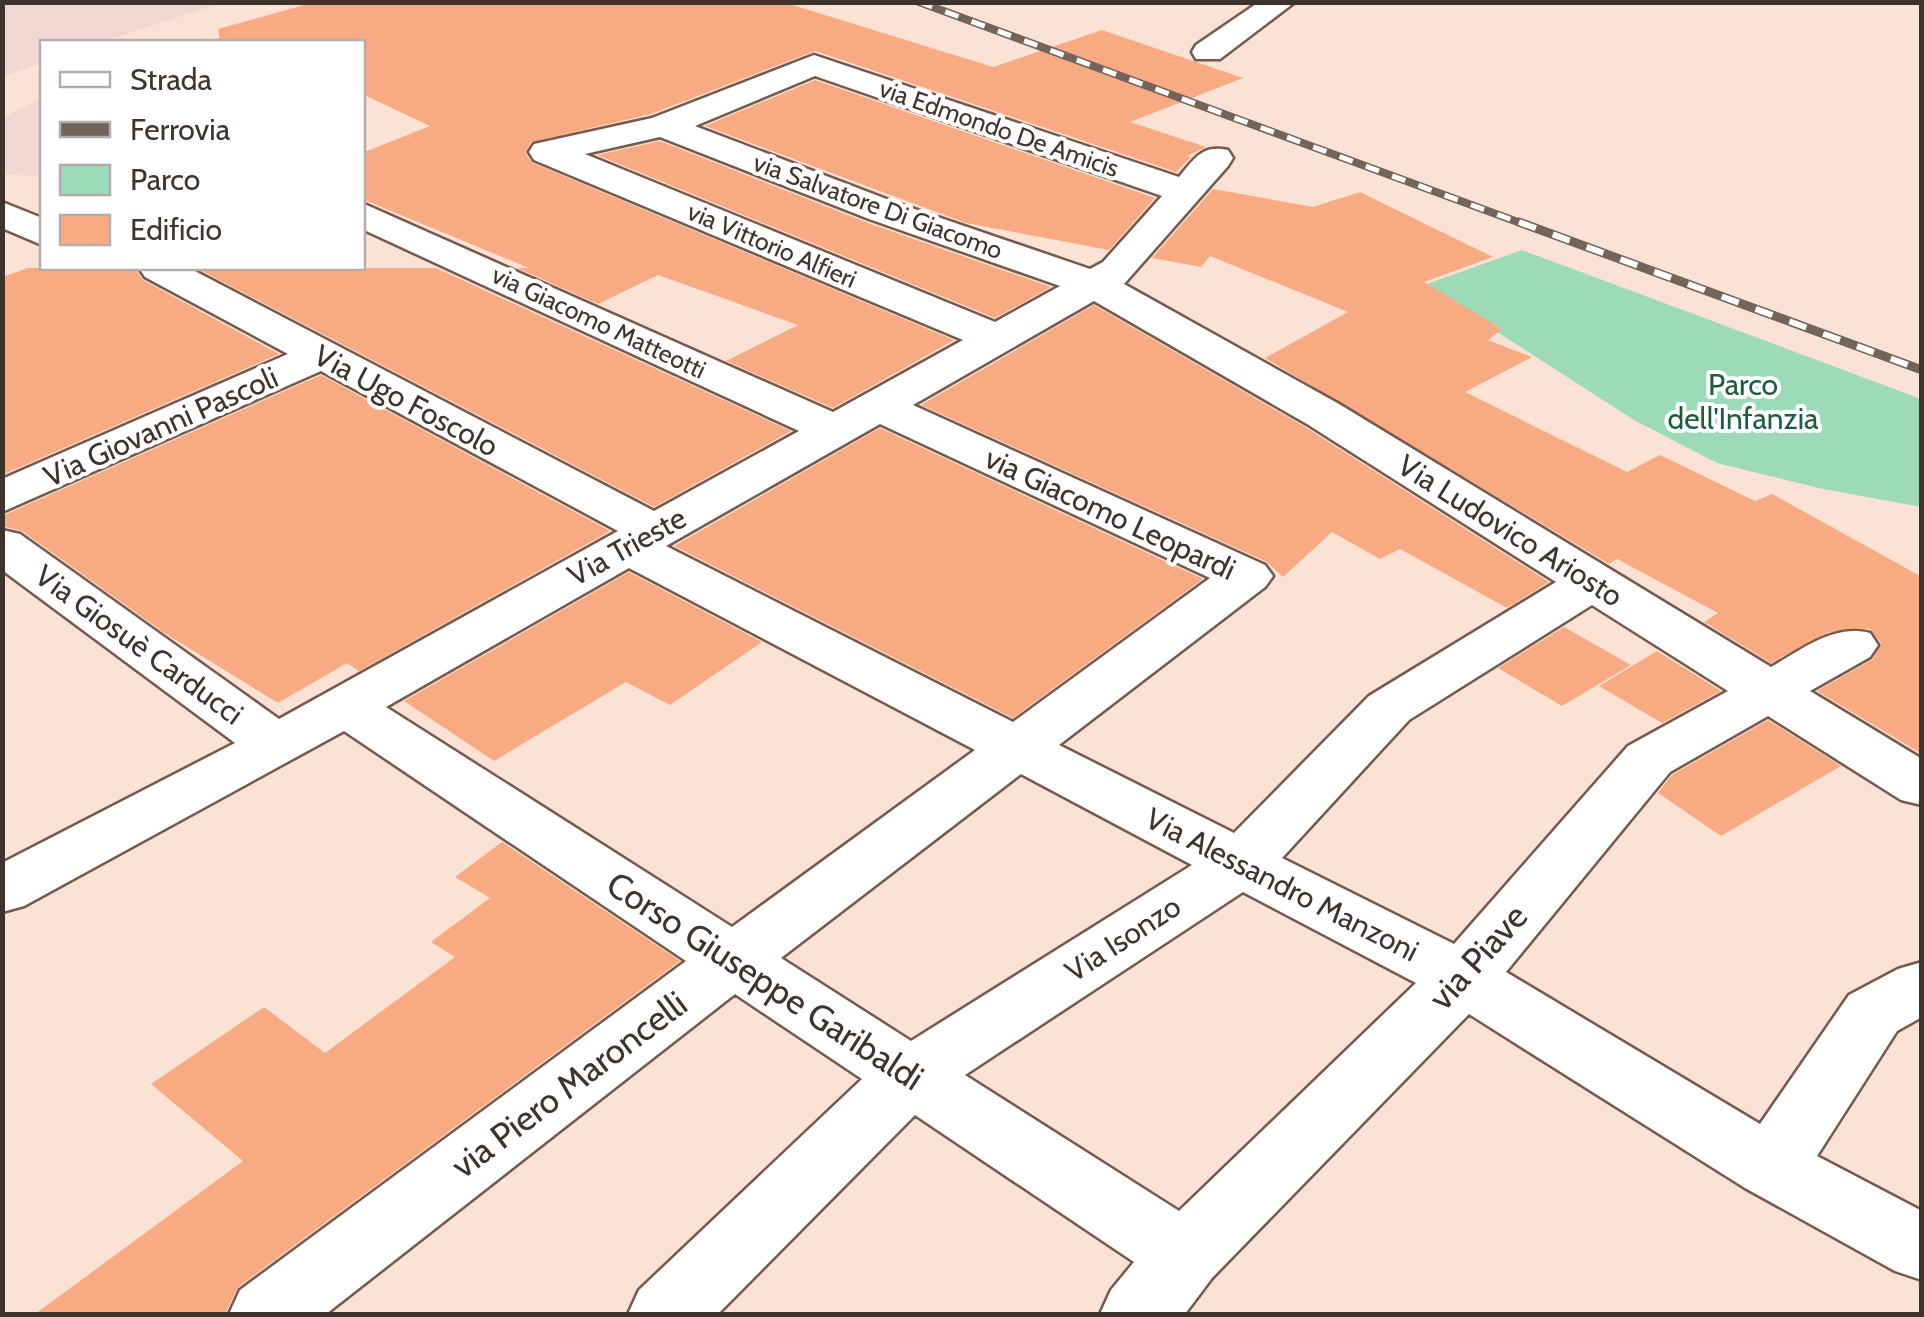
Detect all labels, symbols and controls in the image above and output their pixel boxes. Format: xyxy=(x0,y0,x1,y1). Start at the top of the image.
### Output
legend xyxy=(40,40,365,270)
text: Strada xyxy=(130,61,213,98)
street label: via Edmondo De Amicis xyxy=(875,73,1123,183)
text: Ferrovia xyxy=(130,111,231,148)
street label: via Salvatore Di Giacomo xyxy=(749,147,1007,265)
text: Parco xyxy=(130,161,200,198)
street label: via Vittorio Alfieri xyxy=(683,196,861,294)
text: Edificio xyxy=(130,211,222,248)
street label: via Giacomo Matteotti xyxy=(487,259,711,385)
street label: Via Ugo Foscolo xyxy=(308,337,505,465)
street label: Via Giovanni Pascoli xyxy=(38,358,284,495)
park label: Parco dell'Infanzia xyxy=(1668,366,1819,437)
street label: via Giacomo Leopardi xyxy=(979,439,1241,588)
street label: Via Ludovico Ariosto xyxy=(1391,447,1629,615)
street label: Via Trieste xyxy=(561,499,692,594)
street label: Via Giosuè Carducci xyxy=(28,557,250,732)
street label: Via Alessandro Manzoni xyxy=(1140,800,1425,969)
street label: Corso Giuseppe Garibaldi xyxy=(599,862,932,1099)
street label: Via Isonzo xyxy=(1058,888,1188,990)
street label: via Piave xyxy=(1419,895,1536,1018)
street label: via Piero Maroncelli xyxy=(442,982,695,1187)

